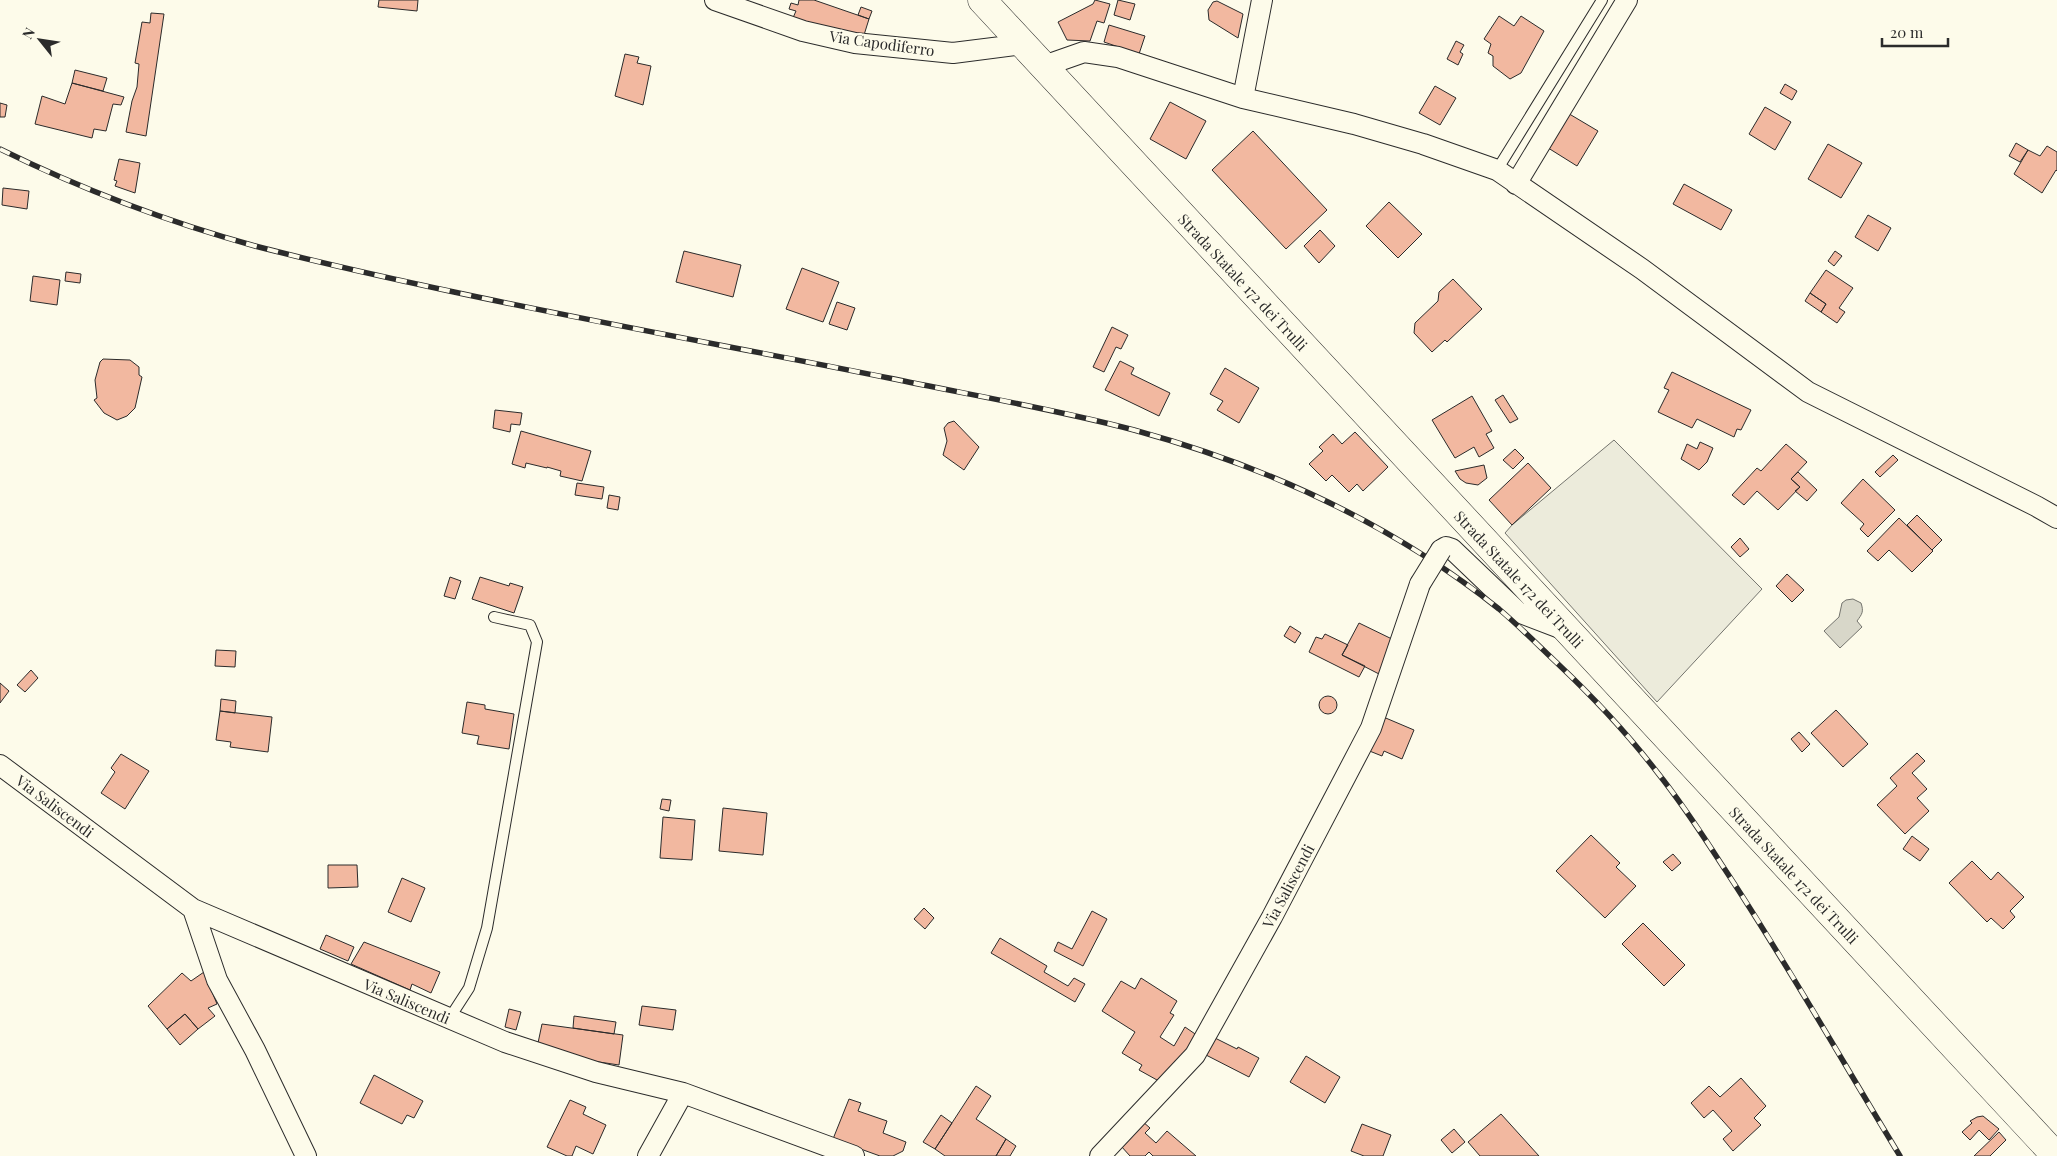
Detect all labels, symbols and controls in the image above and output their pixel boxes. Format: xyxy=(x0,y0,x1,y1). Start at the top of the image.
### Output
north arrow xyxy=(15,15,65,65)
scale bar xyxy=(1882,15,1948,47)
text: 20 m xyxy=(1890,22,1924,42)
text: N xyxy=(18,24,39,42)
street label: Via Capodiferro xyxy=(827,26,936,60)
street label: Strada Statale 172 dei Trulli xyxy=(1174,209,1312,355)
street label: Strada Statale 172 dei Trulli xyxy=(1450,506,1588,652)
street label: Via Saliscendi xyxy=(11,770,98,842)
street label: Strada Statale 172 dei Trulli xyxy=(1725,802,1863,948)
street label: Via Saliscendi xyxy=(1257,840,1319,932)
street label: Via Saliscendi xyxy=(360,973,454,1028)

